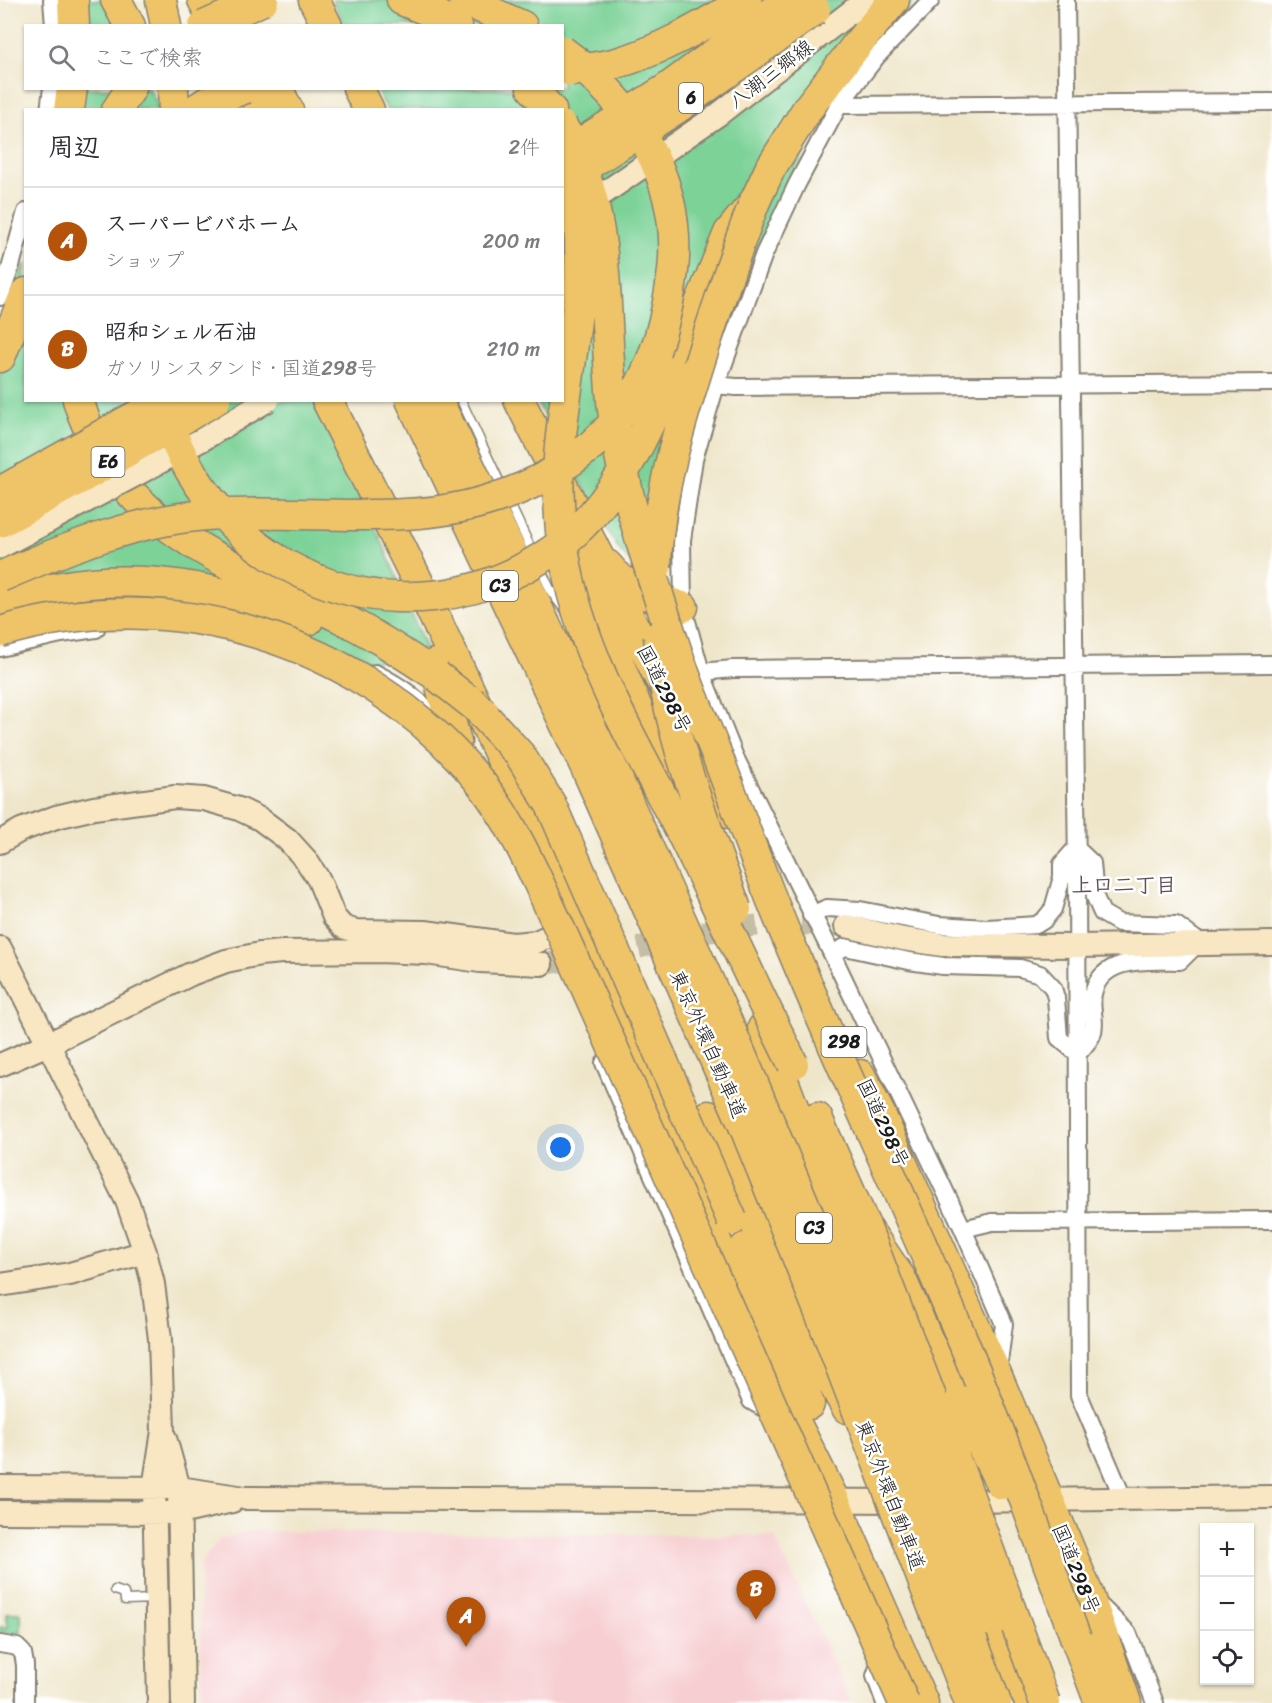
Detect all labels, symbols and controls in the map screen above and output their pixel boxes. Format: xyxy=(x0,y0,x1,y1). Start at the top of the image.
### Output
search box xyxy=(24,24,564,90)
street label: 八潮三郷線 xyxy=(721,30,821,118)
text: ここで検索 xyxy=(93,38,203,77)
icon: search xyxy=(45,41,78,74)
road number: 6 xyxy=(679,83,703,113)
text: 周辺 xyxy=(48,124,100,170)
text: 2件 xyxy=(508,130,540,165)
text: スーパービバホーム xyxy=(105,204,301,243)
text: A xyxy=(61,224,74,259)
text: 200 m xyxy=(483,224,540,259)
text: ショップ xyxy=(105,243,184,278)
text: 昭和シェル石油 xyxy=(105,312,257,351)
text: B xyxy=(61,332,74,367)
text: 210 m xyxy=(487,332,540,367)
text: ガソリンスタンド · 国道298号 xyxy=(105,351,377,386)
road number: E6 xyxy=(92,447,124,477)
road number: C3 xyxy=(482,571,518,601)
street label: 国道298号 xyxy=(627,638,701,740)
district label: 上口二丁目 xyxy=(1072,866,1177,904)
street label: 東京外環自動車道 xyxy=(659,964,757,1124)
road number: 298 xyxy=(822,1027,866,1057)
street label: 国道298号 xyxy=(847,1072,919,1174)
your location xyxy=(546,1133,575,1162)
road number: C3 xyxy=(796,1213,832,1243)
street label: 東京外環自動車道 xyxy=(845,1414,935,1576)
street label: 国道298号 xyxy=(1042,1518,1110,1620)
map controls xyxy=(1200,1523,1254,1685)
button: + xyxy=(1200,1523,1254,1577)
pin: B xyxy=(736,1570,776,1620)
button: − xyxy=(1200,1577,1254,1631)
pin: A xyxy=(446,1598,486,1647)
button: locate xyxy=(1200,1631,1254,1685)

